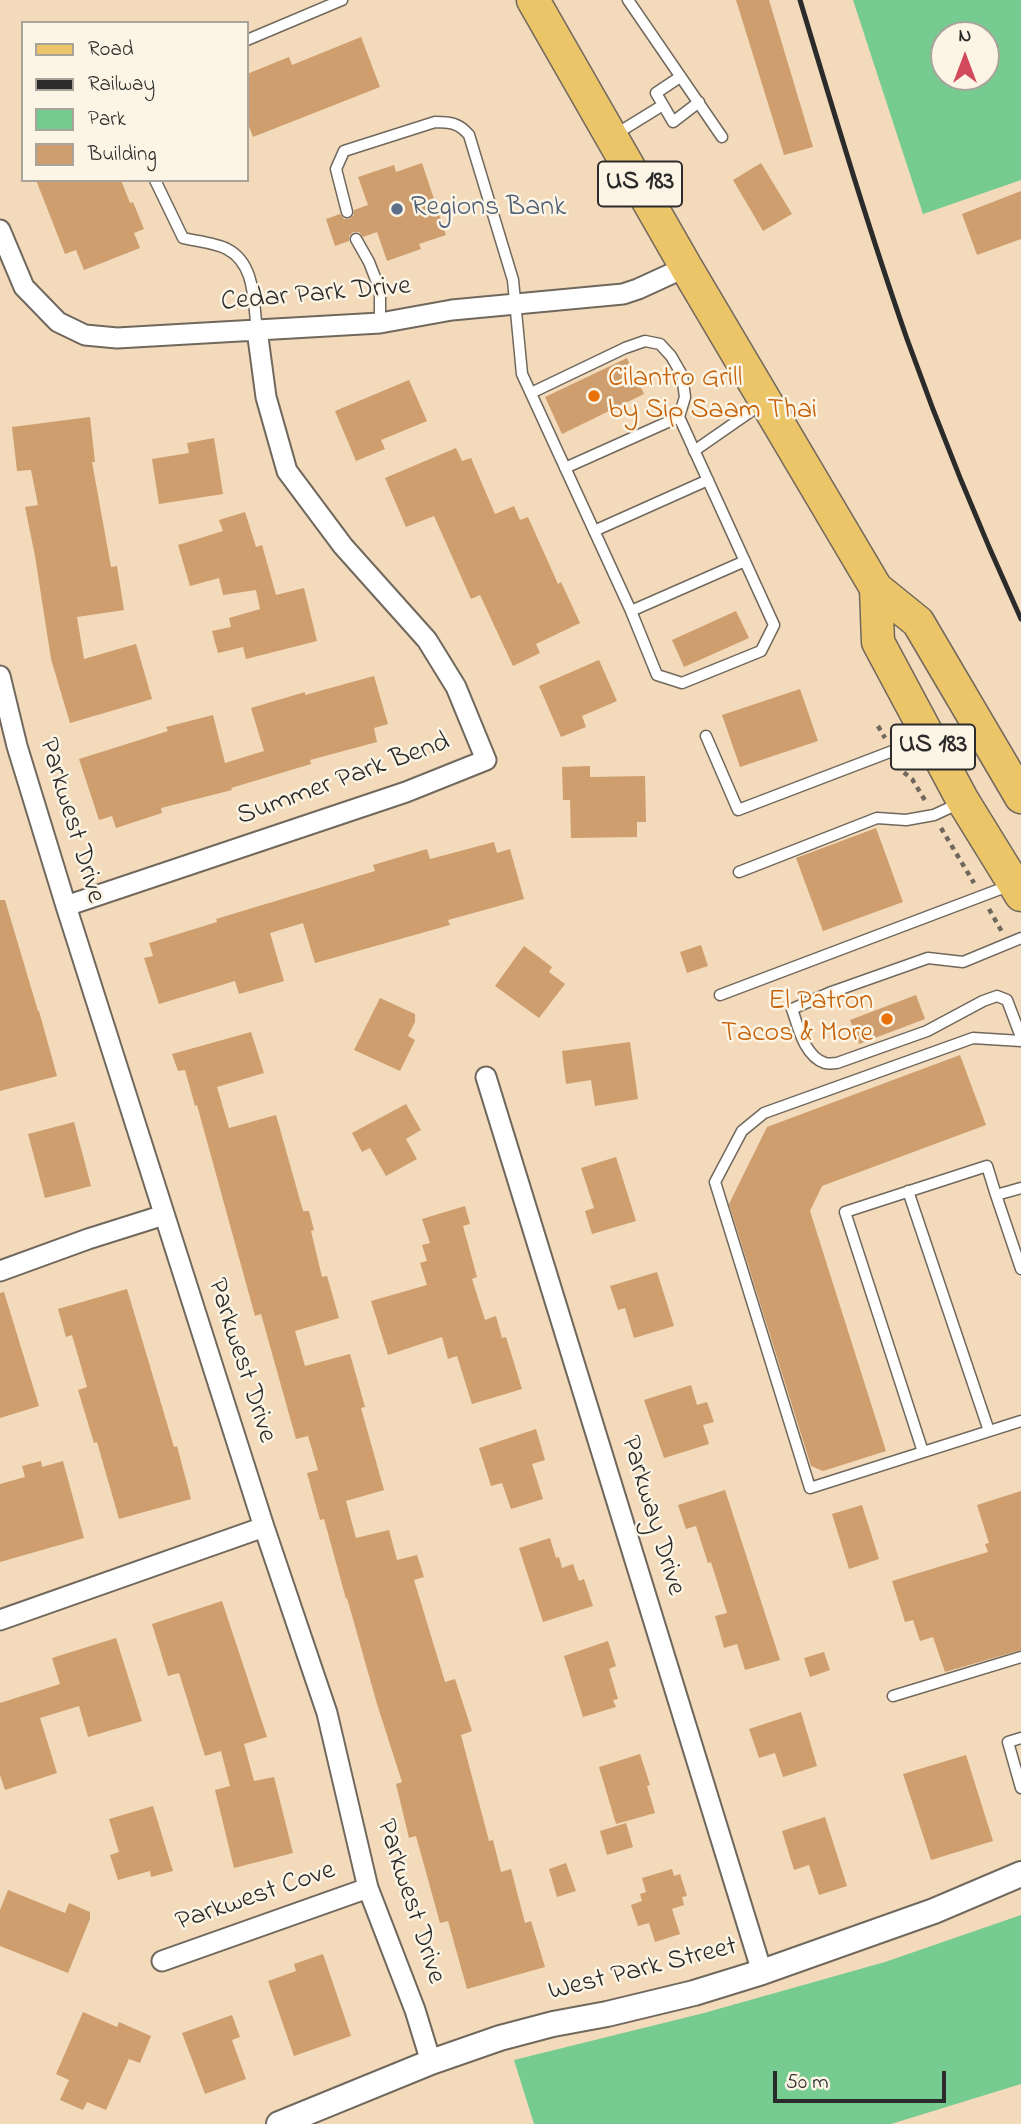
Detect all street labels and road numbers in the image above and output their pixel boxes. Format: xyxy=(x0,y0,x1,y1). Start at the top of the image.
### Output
road number: US 183 xyxy=(598,162,682,206)
street label: Cedar Park Drive xyxy=(220,271,412,321)
road number: US 183 xyxy=(891,724,975,769)
street label: Summer Park Bend xyxy=(233,727,455,835)
street label: Parkwest Drive xyxy=(29,735,111,907)
street label: Parkwest Drive xyxy=(198,1275,282,1447)
street label: Parkway Drive xyxy=(611,1432,691,1600)
street label: Parkwest Drive xyxy=(367,1816,451,1988)
street label: Parkwest Cove xyxy=(172,1855,340,1941)
street label: West Park Street xyxy=(545,1931,741,2011)

